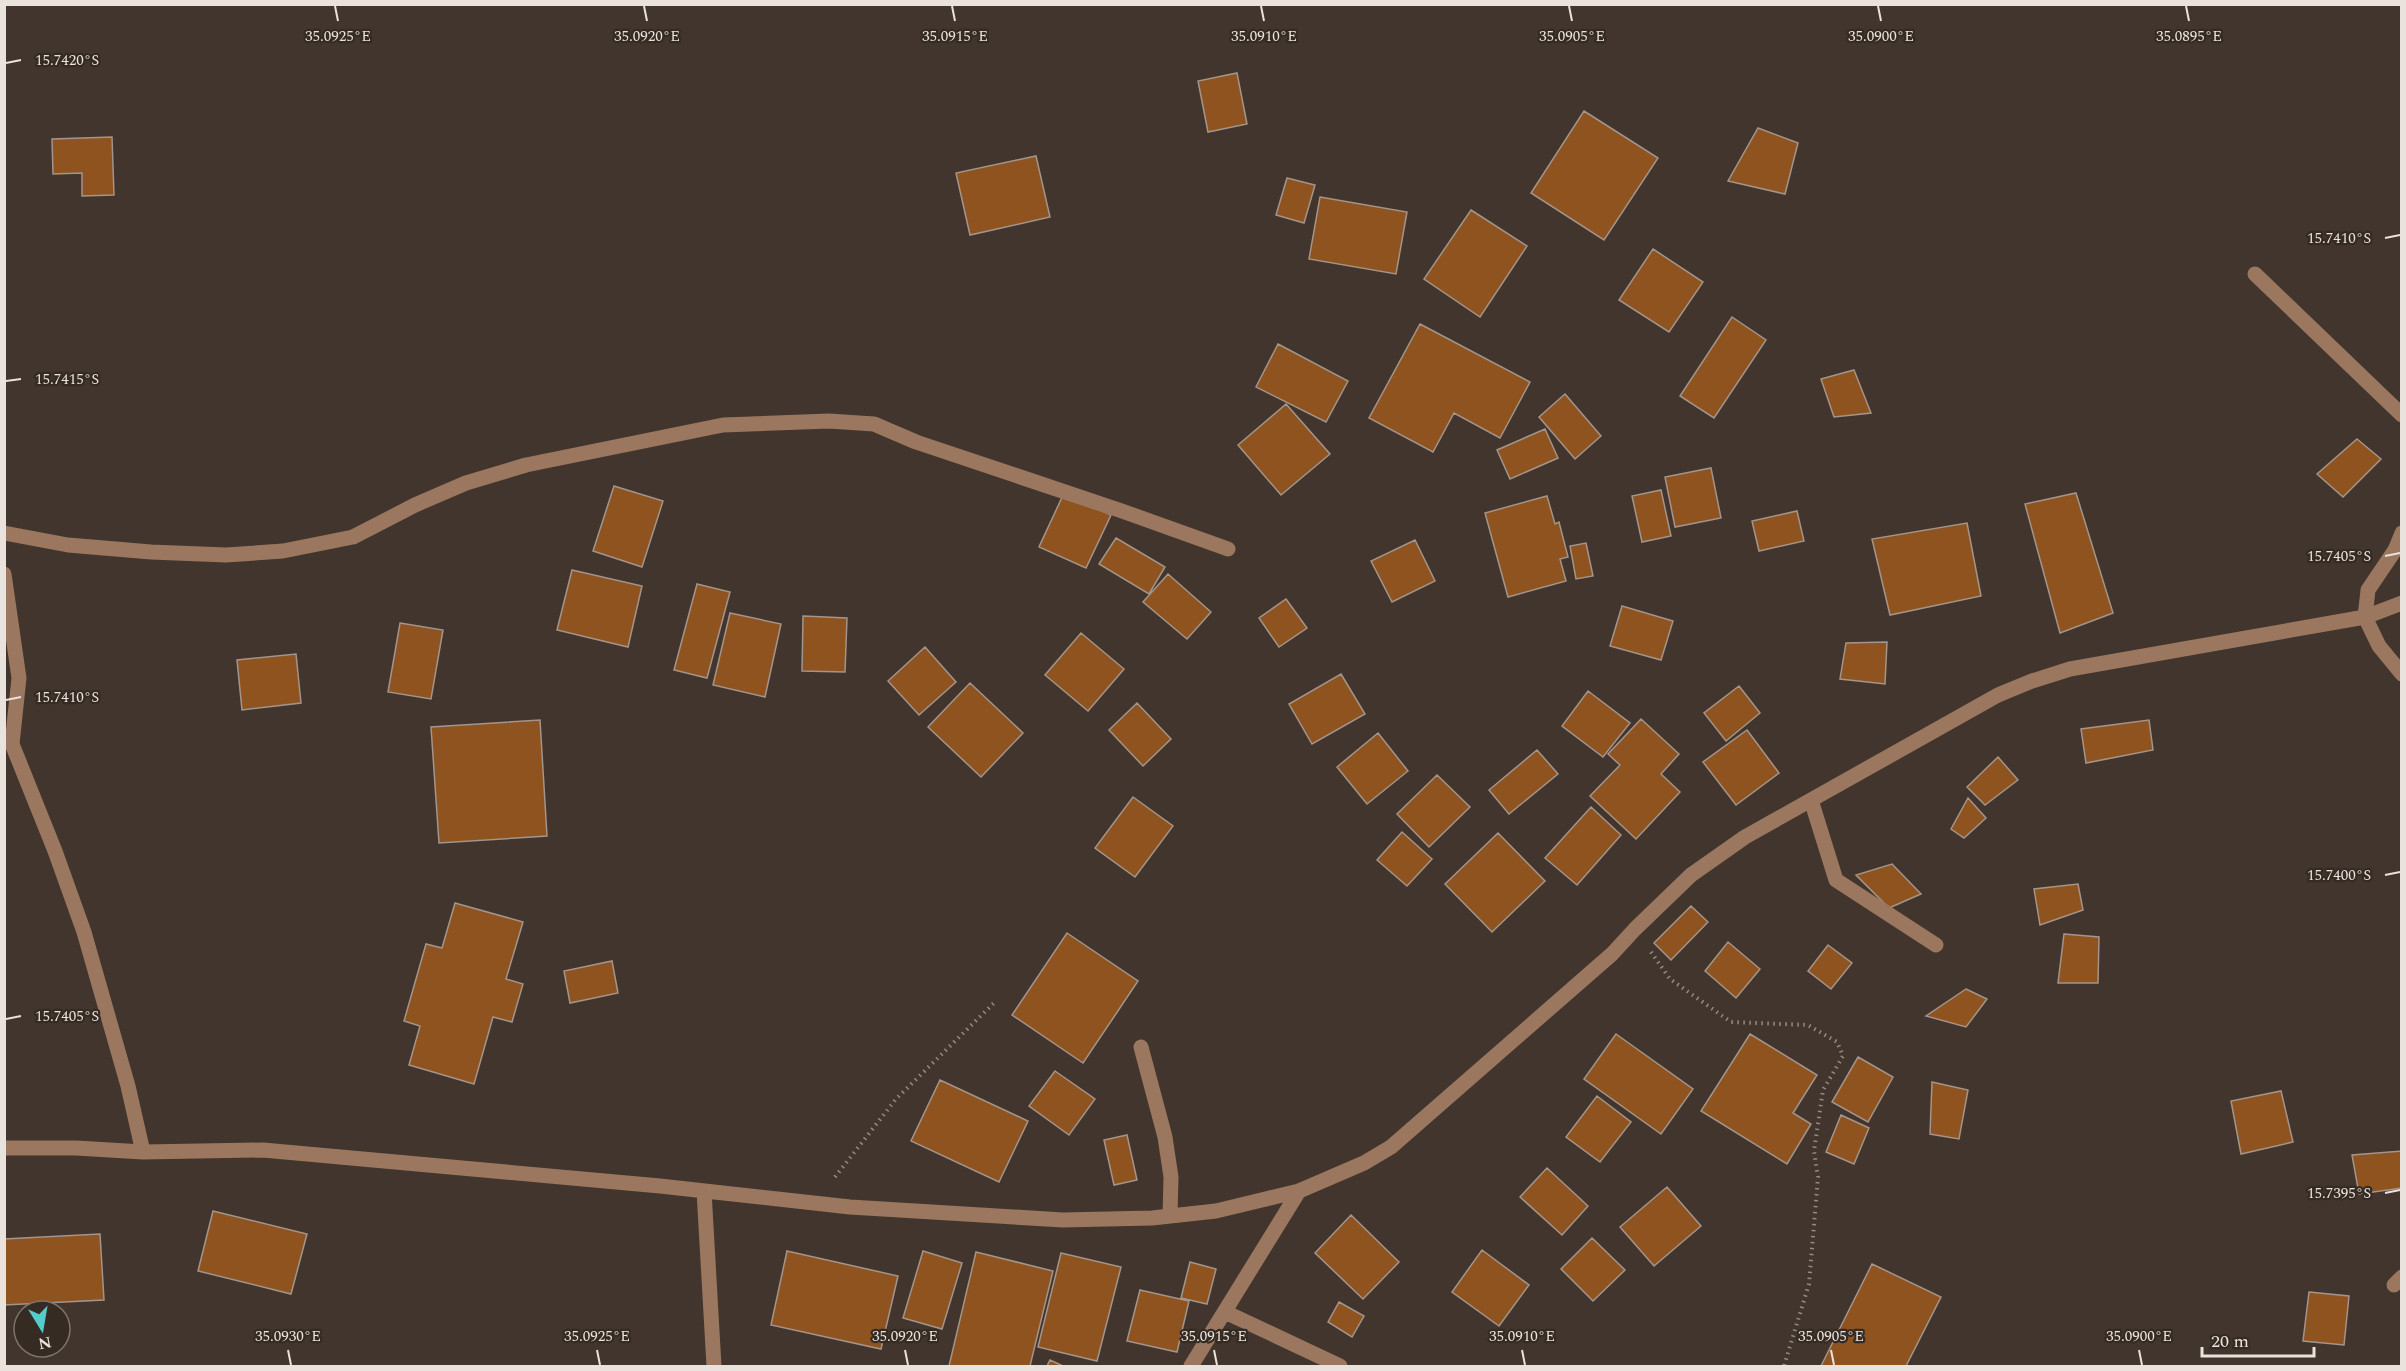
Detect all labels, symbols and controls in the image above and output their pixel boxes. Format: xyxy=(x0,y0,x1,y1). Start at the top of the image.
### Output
text: 35.0925°E xyxy=(305,25,371,48)
text: 35.0920°E xyxy=(614,25,680,48)
text: 35.0915°E xyxy=(922,25,988,48)
text: 35.0910°E xyxy=(1231,25,1297,48)
text: 35.0905°E xyxy=(1539,25,1605,48)
text: 35.0900°E xyxy=(1848,25,1914,48)
text: 35.0895°E xyxy=(2156,25,2222,48)
text: 15.7420°S xyxy=(35,49,99,72)
text: 15.7410°S xyxy=(2307,227,2371,250)
text: 15.7415°S xyxy=(35,368,99,391)
text: 15.7405°S xyxy=(2307,545,2371,568)
text: 15.7410°S xyxy=(35,686,99,709)
text: 15.7400°S xyxy=(2307,864,2371,887)
text: 15.7405°S xyxy=(35,1005,99,1028)
text: 15.7395°S xyxy=(2307,1182,2371,1205)
north arrow xyxy=(12,1299,72,1359)
scale bar xyxy=(2202,1320,2314,1358)
text: 35.0930°E xyxy=(255,1325,321,1348)
text: 35.0925°E xyxy=(564,1325,630,1348)
text: 35.0920°E xyxy=(872,1325,938,1348)
text: 35.0915°E xyxy=(1181,1325,1247,1348)
text: 35.0910°E xyxy=(1489,1325,1555,1348)
text: 35.0905°E xyxy=(1798,1325,1864,1348)
text: 35.0900°E xyxy=(2106,1325,2172,1348)
text: 20 m xyxy=(2211,1328,2249,1355)
text: N xyxy=(36,1330,53,1356)

